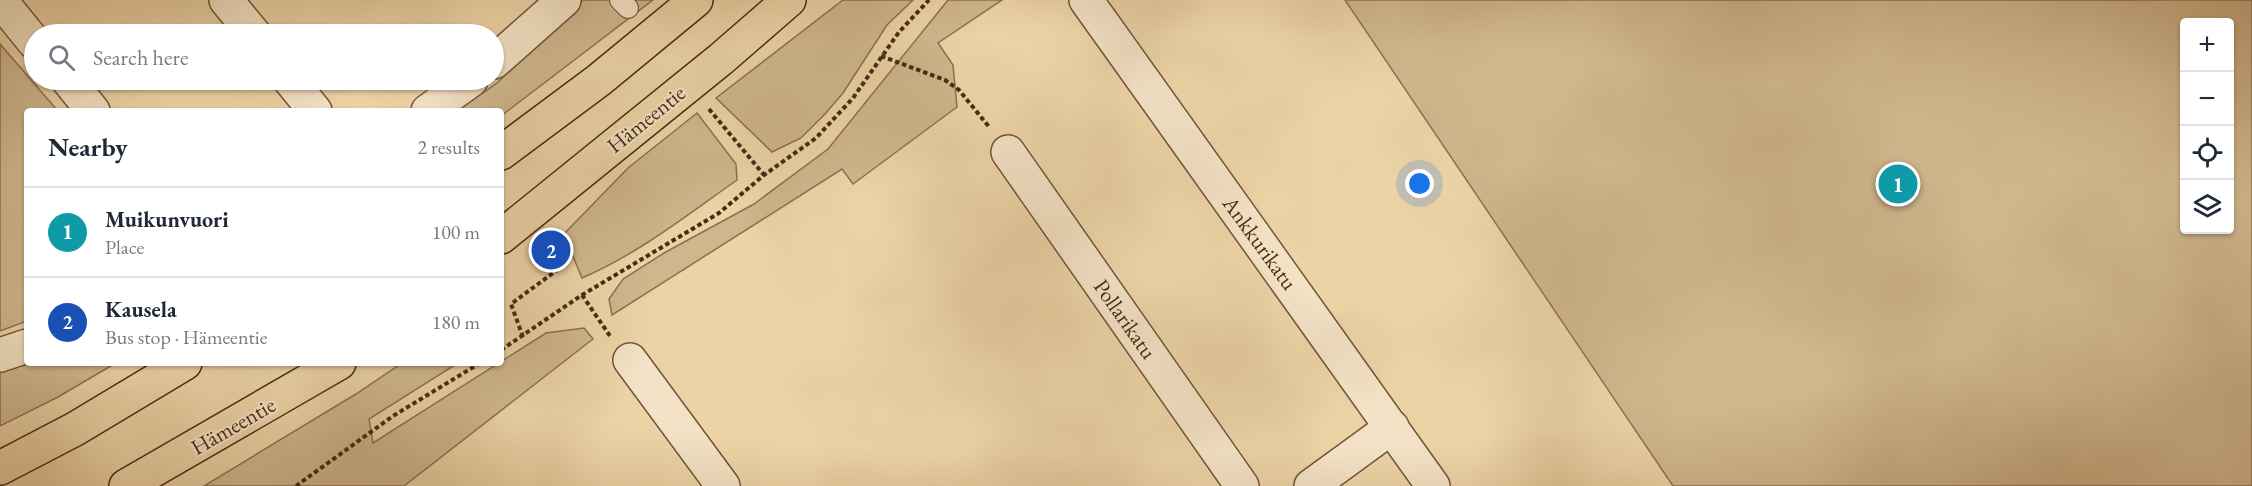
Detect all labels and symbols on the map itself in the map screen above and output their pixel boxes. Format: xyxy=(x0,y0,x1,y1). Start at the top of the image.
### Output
street label: Hämeentie xyxy=(601,78,692,160)
pin: 1 xyxy=(1878,162,1918,207)
your location xyxy=(1405,169,1434,198)
street label: Ankkurikatu xyxy=(1216,189,1304,296)
pin: 2 xyxy=(532,228,570,272)
street label: Pollarikatu xyxy=(1087,273,1163,365)
street label: Hämeentie xyxy=(185,390,281,462)

